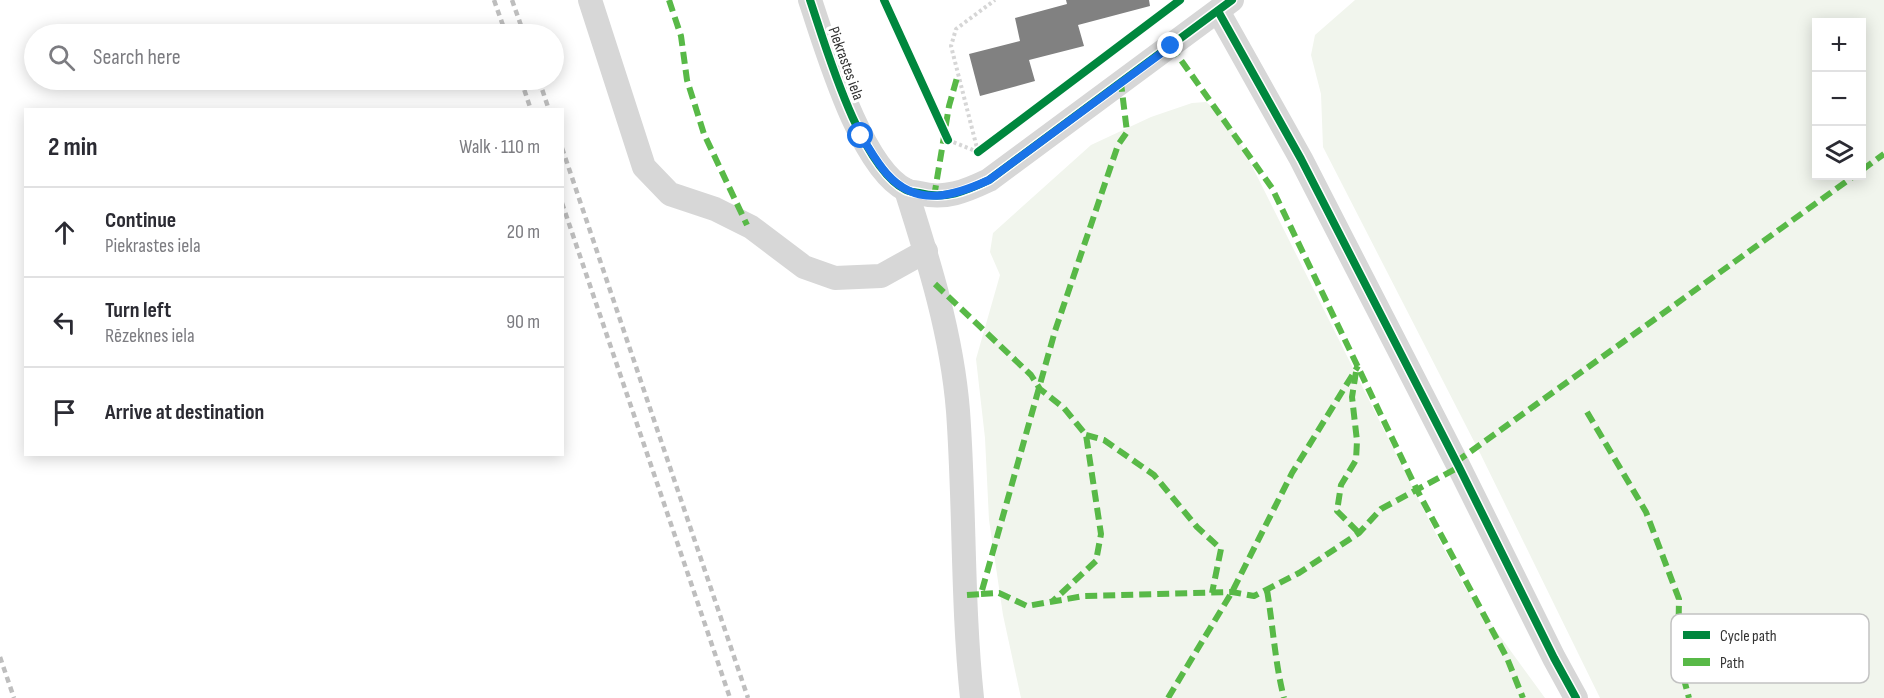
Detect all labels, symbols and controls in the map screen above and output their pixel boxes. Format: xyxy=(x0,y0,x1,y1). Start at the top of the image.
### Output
map controls xyxy=(1812,18,1866,180)
button: + xyxy=(1812,18,1866,72)
search box xyxy=(24,24,564,90)
street label: Piekrastes iela xyxy=(824,24,868,103)
route end xyxy=(1157,32,1183,58)
icon: search xyxy=(45,41,78,74)
text: Search here xyxy=(93,44,180,71)
button: − xyxy=(1812,72,1866,126)
route start xyxy=(847,122,873,148)
button: layers xyxy=(1812,126,1866,180)
text: 2 min xyxy=(48,132,98,163)
text: Walk · 110 m xyxy=(459,135,540,159)
text: Continue xyxy=(105,207,176,234)
icon: ahead xyxy=(48,216,81,249)
text: 20 m xyxy=(507,220,540,244)
text: Piekrastes iela xyxy=(105,234,201,258)
text: Turn left xyxy=(105,297,171,324)
icon: left xyxy=(48,306,81,339)
text: 90 m xyxy=(506,310,540,334)
text: Rēzeknes iela xyxy=(105,324,195,348)
icon: arrive xyxy=(48,396,81,429)
text: Arrive at destination xyxy=(105,399,264,426)
legend xyxy=(1671,614,1869,683)
text: Cycle path xyxy=(1720,627,1777,646)
text: Path xyxy=(1720,654,1744,673)

